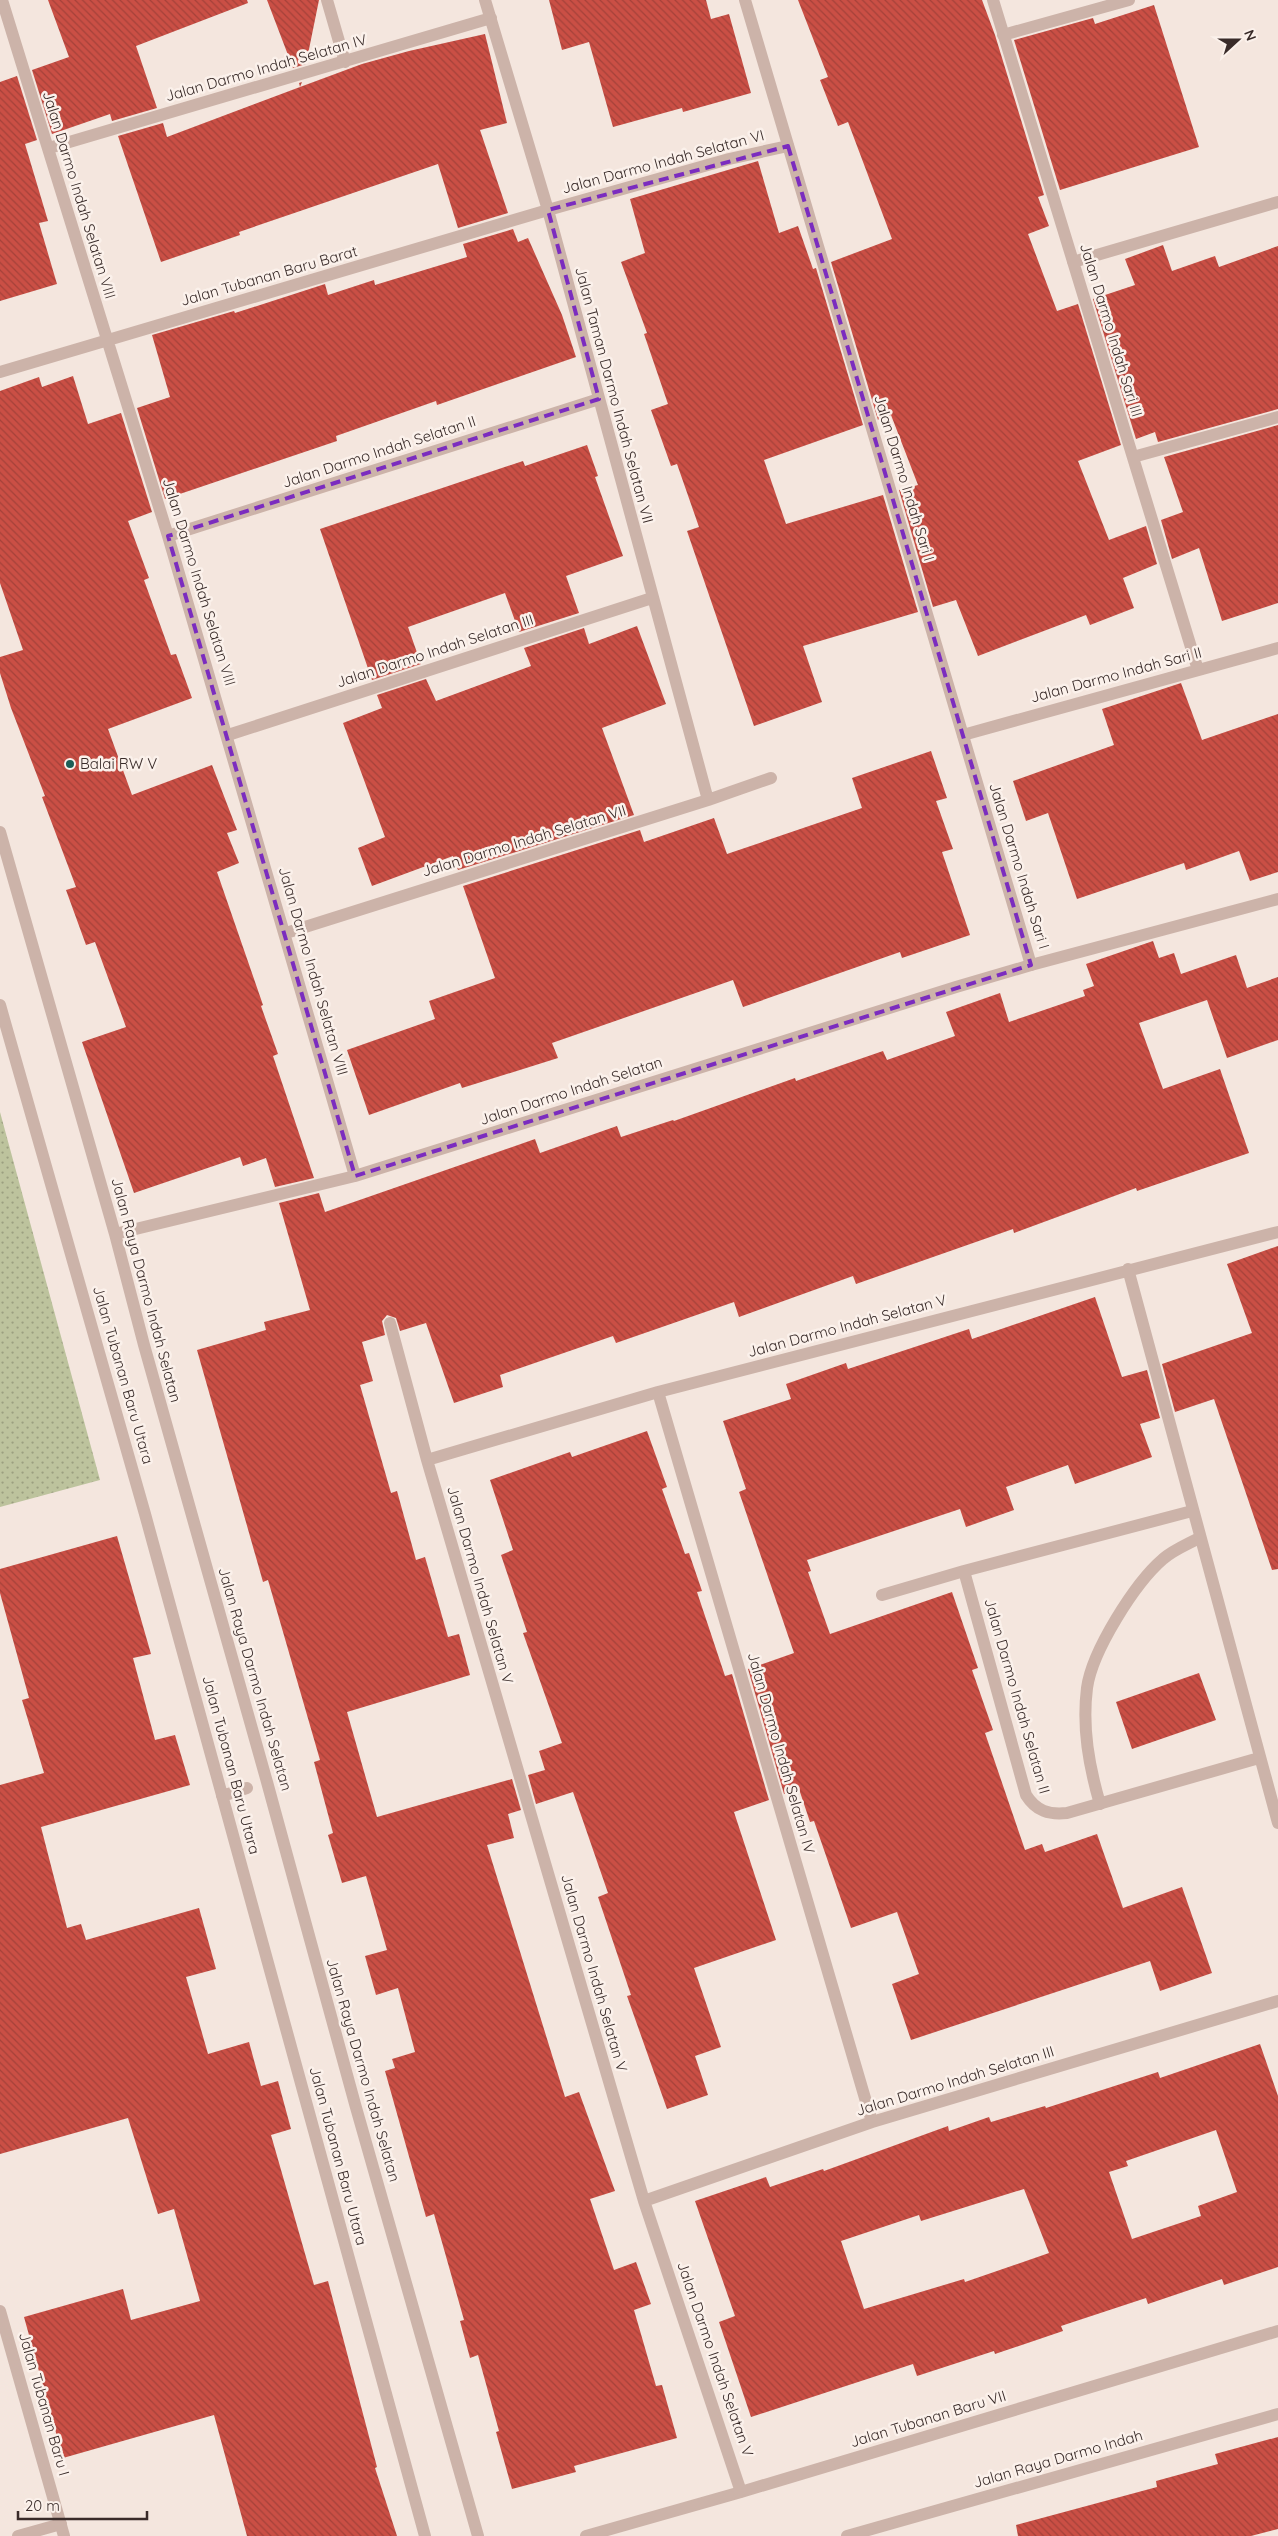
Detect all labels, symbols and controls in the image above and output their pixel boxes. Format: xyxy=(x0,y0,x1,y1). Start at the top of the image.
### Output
north arrow xyxy=(1213,15,1263,65)
text: N xyxy=(1240,27,1260,43)
street label: Jalan Darmo Indah Selatan IV xyxy=(163,30,369,105)
street label: Jalan Darmo Indah Selatan VIII xyxy=(39,89,120,301)
street label: Jalan Darmo Indah Selatan VI xyxy=(560,125,766,198)
street label: Jalan Tubanan Baru Barat xyxy=(178,241,360,310)
street label: Jalan Darmo Indah Sari III xyxy=(1076,241,1147,419)
street label: Jalan Taman Darmo Indah Selatan VII xyxy=(571,265,658,525)
street label: Jalan Darmo Indah Sari I xyxy=(870,392,939,563)
street label: Jalan Darmo Indah Selatan II xyxy=(280,411,478,492)
street label: Jalan Darmo Indah Selatan VIII xyxy=(159,476,240,688)
street label: Jalan Darmo Indah Selatan III xyxy=(334,610,536,691)
street label: Jalan Darmo Indah Sari II xyxy=(1028,642,1204,707)
place label: Balai RW V xyxy=(80,754,157,773)
marker: Balai RW V xyxy=(64,758,76,770)
street label: Jalan Darmo Indah Sari I xyxy=(985,780,1054,951)
street label: Jalan Darmo Indah Selatan VII xyxy=(419,800,628,881)
street label: Jalan Darmo Indah Selatan VIII xyxy=(275,864,352,1077)
street label: Jalan Darmo Indah Selatan xyxy=(477,1052,665,1129)
street label: Jalan Raya Darmo Indah Selatan xyxy=(107,1175,186,1404)
street label: Jalan Tubanan Baru Utara xyxy=(89,1284,158,1466)
street label: Jalan Darmo Indah Selatan V xyxy=(745,1290,948,1361)
street label: Jalan Darmo Indah Selatan V xyxy=(443,1484,518,1686)
street label: Jalan Raya Darmo Indah Selatan xyxy=(214,1565,297,1793)
street label: Jalan Darmo Indah Selatan II xyxy=(980,1596,1055,1796)
street label: Jalan Darmo Indah Selatan IV xyxy=(744,1650,819,1856)
street label: Jalan Tubanan Baru Utara xyxy=(198,1673,265,1856)
street label: Jalan Darmo Indah Selatan V xyxy=(557,1872,632,2074)
street label: Jalan Raya Darmo Indah Selatan xyxy=(322,1956,405,2184)
street label: Jalan Darmo Indah Selatan III xyxy=(853,2041,1056,2120)
street label: Jalan Tubanan Baru Utara xyxy=(305,2064,372,2247)
street label: Jalan Darmo Indah Selatan V xyxy=(673,2259,758,2459)
street label: Jalan Tubanan Baru I xyxy=(15,2330,74,2478)
street label: Jalan Tubanan Baru VII xyxy=(848,2386,1008,2451)
street label: Jalan Raya Darmo Indah xyxy=(971,2425,1145,2492)
scale bar xyxy=(18,2488,146,2520)
text: 20 m xyxy=(25,2496,60,2515)

